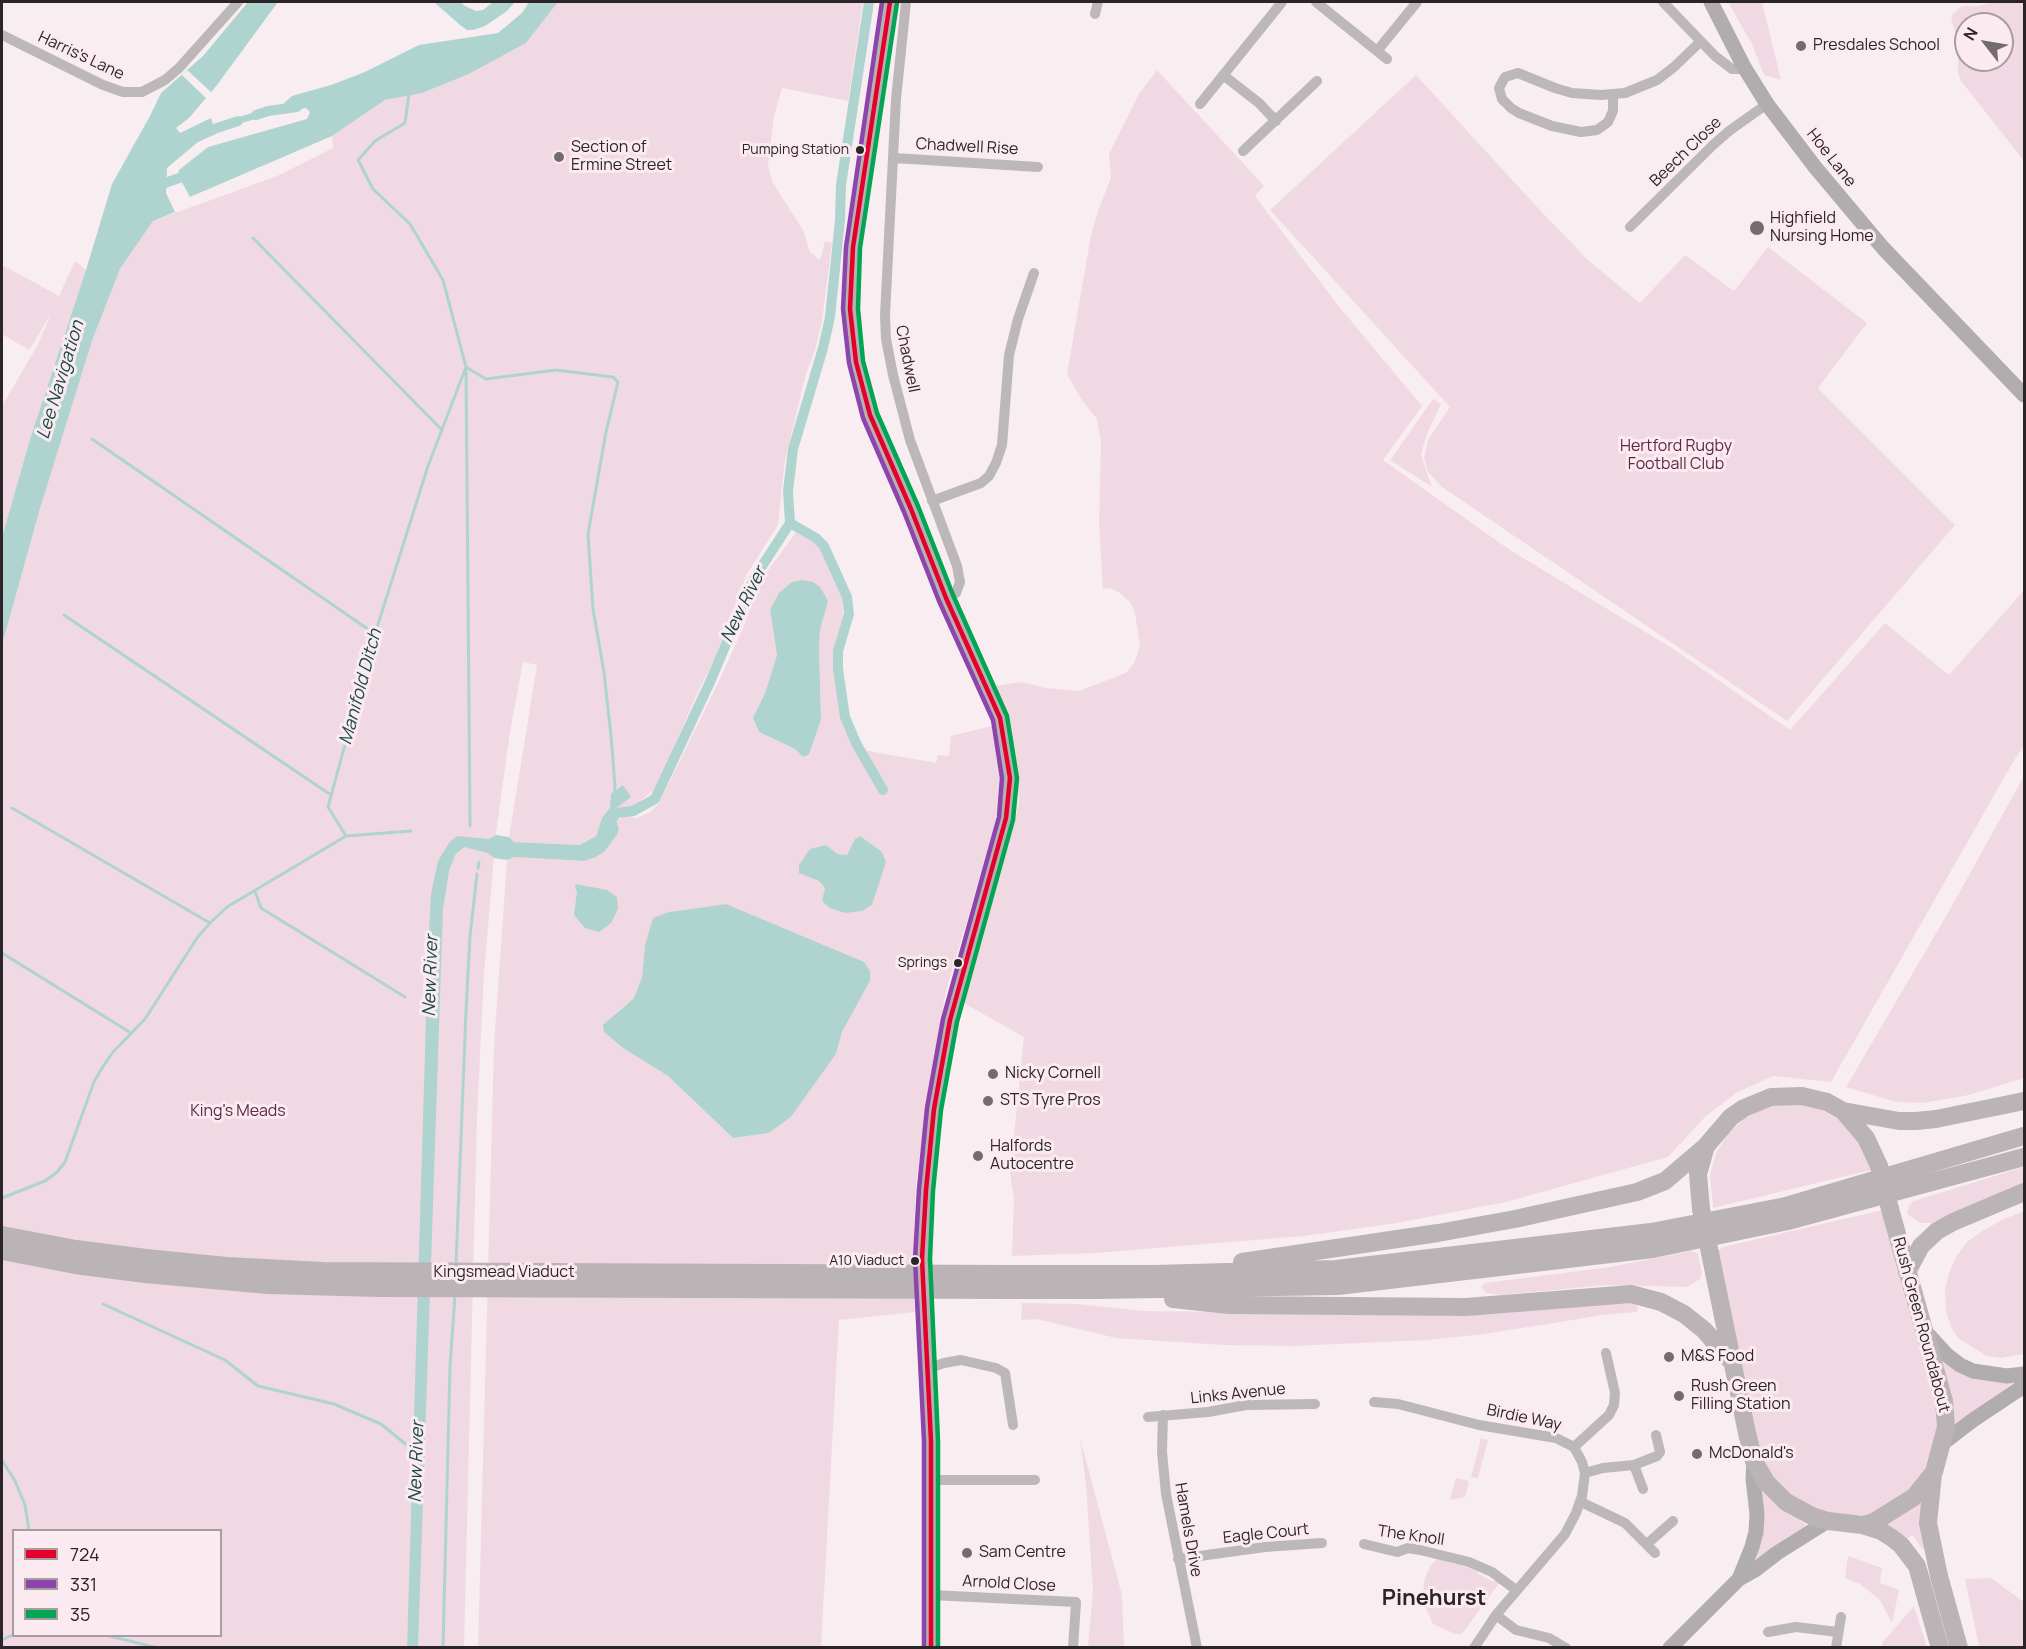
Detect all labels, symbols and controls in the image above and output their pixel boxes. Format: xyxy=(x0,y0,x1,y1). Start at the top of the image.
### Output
north arrow xyxy=(1954,12,2014,72)
text: N xyxy=(1958,23,1983,44)
street label: Harris's Lane xyxy=(35,28,127,84)
place label: Presdales School xyxy=(1813,36,1940,56)
marker: Presdales School xyxy=(1794,39,1808,53)
street label: Beech Close xyxy=(1646,113,1726,191)
street label: Hoe Lane xyxy=(1802,125,1860,191)
street label: Chadwell Rise xyxy=(915,135,1019,159)
place label: Section of Ermine Street xyxy=(571,138,672,176)
place label: Pumping Station xyxy=(742,142,849,158)
marker: Pumping Station xyxy=(854,144,866,156)
marker: Section of Ermine Street xyxy=(552,150,566,164)
place label: Highfield Nursing Home xyxy=(1770,209,1873,247)
marker: Highfield Nursing Home xyxy=(1748,219,1766,237)
water label: Lee Navigation xyxy=(33,318,89,442)
street label: Chadwell xyxy=(891,324,923,394)
park label: Hertford Rugby Football Club xyxy=(1620,437,1732,475)
water label: New River xyxy=(716,564,772,646)
water label: Manifold Ditch xyxy=(335,627,387,747)
water label: New River xyxy=(419,935,443,1017)
place label: Springs xyxy=(898,955,947,971)
marker: Springs xyxy=(952,957,964,969)
place label: Nicky Cornell xyxy=(1005,1064,1101,1084)
marker: Nicky Cornell xyxy=(986,1067,1000,1081)
place label: STS Tyre Pros xyxy=(1000,1091,1101,1111)
marker: STS Tyre Pros xyxy=(981,1094,995,1108)
park label: King's Meads xyxy=(190,1102,286,1122)
place label: Halfords Autocentre xyxy=(990,1137,1074,1175)
marker: Halfords Autocentre xyxy=(971,1149,985,1163)
street label: Rush Green Roundabout xyxy=(1888,1235,1954,1415)
place label: A10 Viaduct xyxy=(829,1253,904,1269)
marker: A10 Viaduct xyxy=(909,1255,921,1267)
street label: Kingsmead Viaduct xyxy=(433,1263,575,1283)
place label: M&S Food xyxy=(1681,1347,1754,1367)
marker: M&S Food xyxy=(1662,1350,1676,1364)
place label: Rush Green Filling Station xyxy=(1691,1377,1790,1415)
street label: Links Avenue xyxy=(1189,1379,1287,1409)
marker: Rush Green Filling Station xyxy=(1672,1389,1686,1403)
street label: Birdie Way xyxy=(1485,1401,1563,1435)
water label: New River xyxy=(405,1421,429,1503)
place label: McDonald's xyxy=(1709,1444,1794,1464)
marker: McDonald's xyxy=(1690,1447,1704,1461)
street label: Hamels Drive xyxy=(1170,1481,1206,1579)
street label: Eagle Court xyxy=(1222,1520,1310,1548)
street label: The Knoll xyxy=(1376,1522,1446,1550)
legend xyxy=(12,1529,222,1637)
text: 724 xyxy=(70,1542,100,1566)
place label: Sam Centre xyxy=(979,1543,1066,1563)
marker: Sam Centre xyxy=(960,1546,974,1560)
text: 331 xyxy=(70,1572,97,1596)
street label: Arnold Close xyxy=(962,1572,1056,1596)
district label: Pinehurst xyxy=(1382,1586,1486,1612)
text: 35 xyxy=(70,1602,90,1626)

